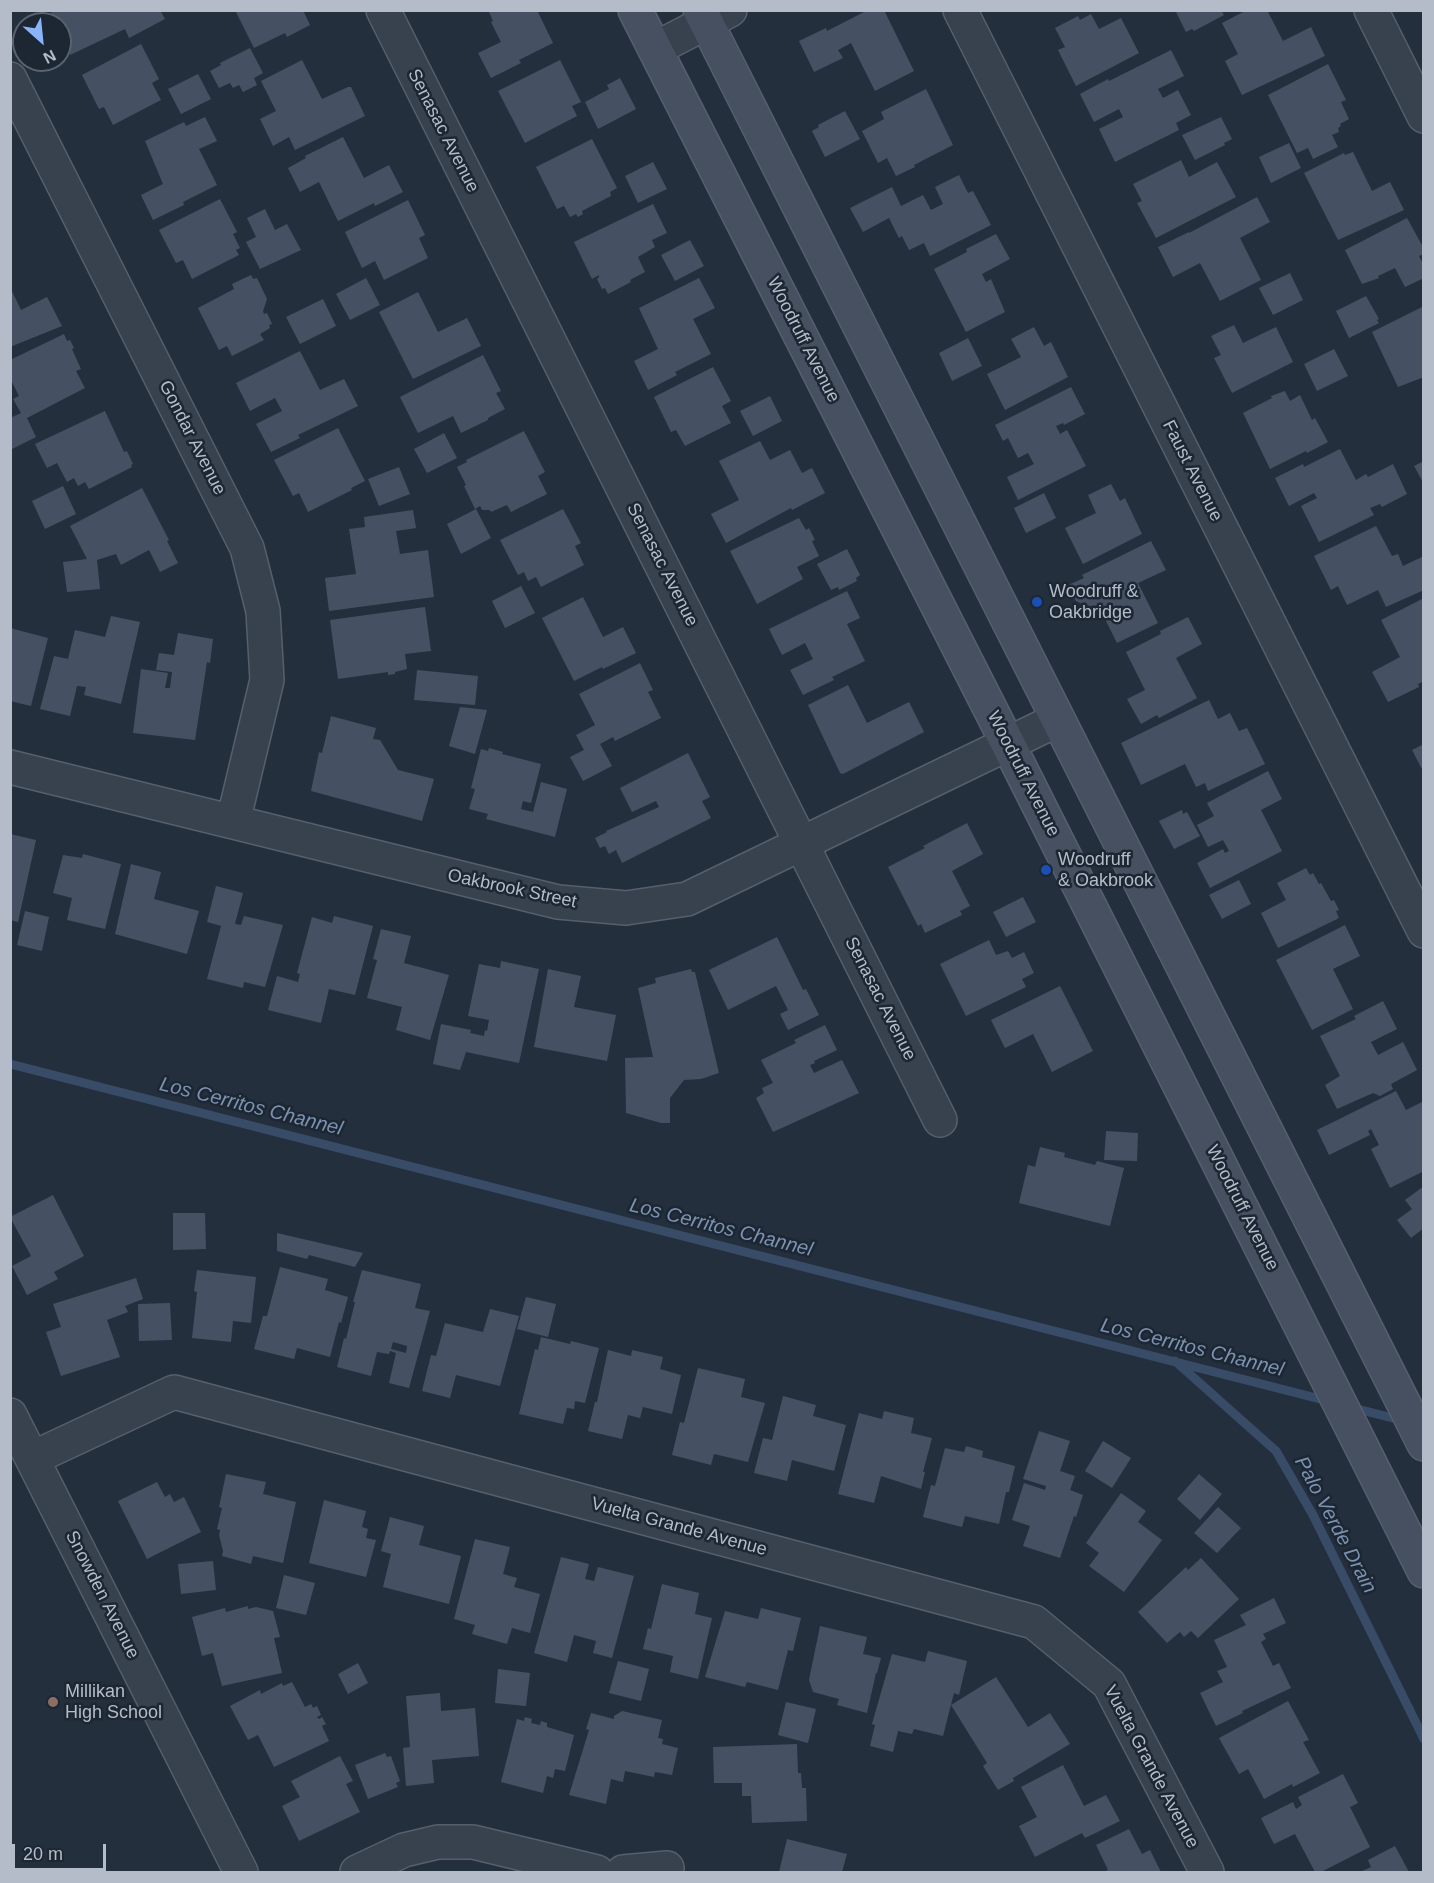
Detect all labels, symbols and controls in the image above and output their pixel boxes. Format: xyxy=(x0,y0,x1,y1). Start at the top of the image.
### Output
north arrow xyxy=(12,12,72,72)
text: N xyxy=(40,47,59,67)
street label: Senasac Avenue xyxy=(403,66,483,196)
street label: Woodruff Avenue xyxy=(762,274,844,406)
street label: Gondar Avenue xyxy=(154,377,230,499)
street label: Faust Avenue xyxy=(1157,417,1227,525)
street label: Senasac Avenue xyxy=(622,500,702,630)
place label: Woodruff & Oakbridge xyxy=(1049,581,1138,624)
marker: Woodruff & Oakbridge xyxy=(1030,595,1044,609)
street label: Woodruff Avenue xyxy=(982,708,1064,840)
place label: Woodruff & Oakbrook xyxy=(1058,849,1153,892)
marker: Woodruff & Oakbrook xyxy=(1039,863,1053,877)
street label: Oakbrook Street xyxy=(446,865,578,913)
street label: Senasac Avenue xyxy=(840,934,920,1064)
water label: Los Cerritos Channel xyxy=(157,1073,345,1141)
street label: Woodruff Avenue xyxy=(1201,1142,1283,1274)
water label: Los Cerritos Channel xyxy=(627,1194,815,1262)
water label: Los Cerritos Channel xyxy=(1098,1314,1286,1382)
water label: Palo Verde Drain xyxy=(1289,1452,1381,1598)
street label: Vuelta Grande Avenue xyxy=(589,1493,769,1561)
street label: Snowden Avenue xyxy=(60,1527,144,1663)
place label: Millikan High School xyxy=(65,1681,162,1724)
street label: Vuelta Grande Avenue xyxy=(1099,1682,1203,1852)
marker: Millikan High School xyxy=(46,1695,60,1709)
scale bar xyxy=(15,1832,110,1870)
text: 20 m xyxy=(23,1844,63,1864)

